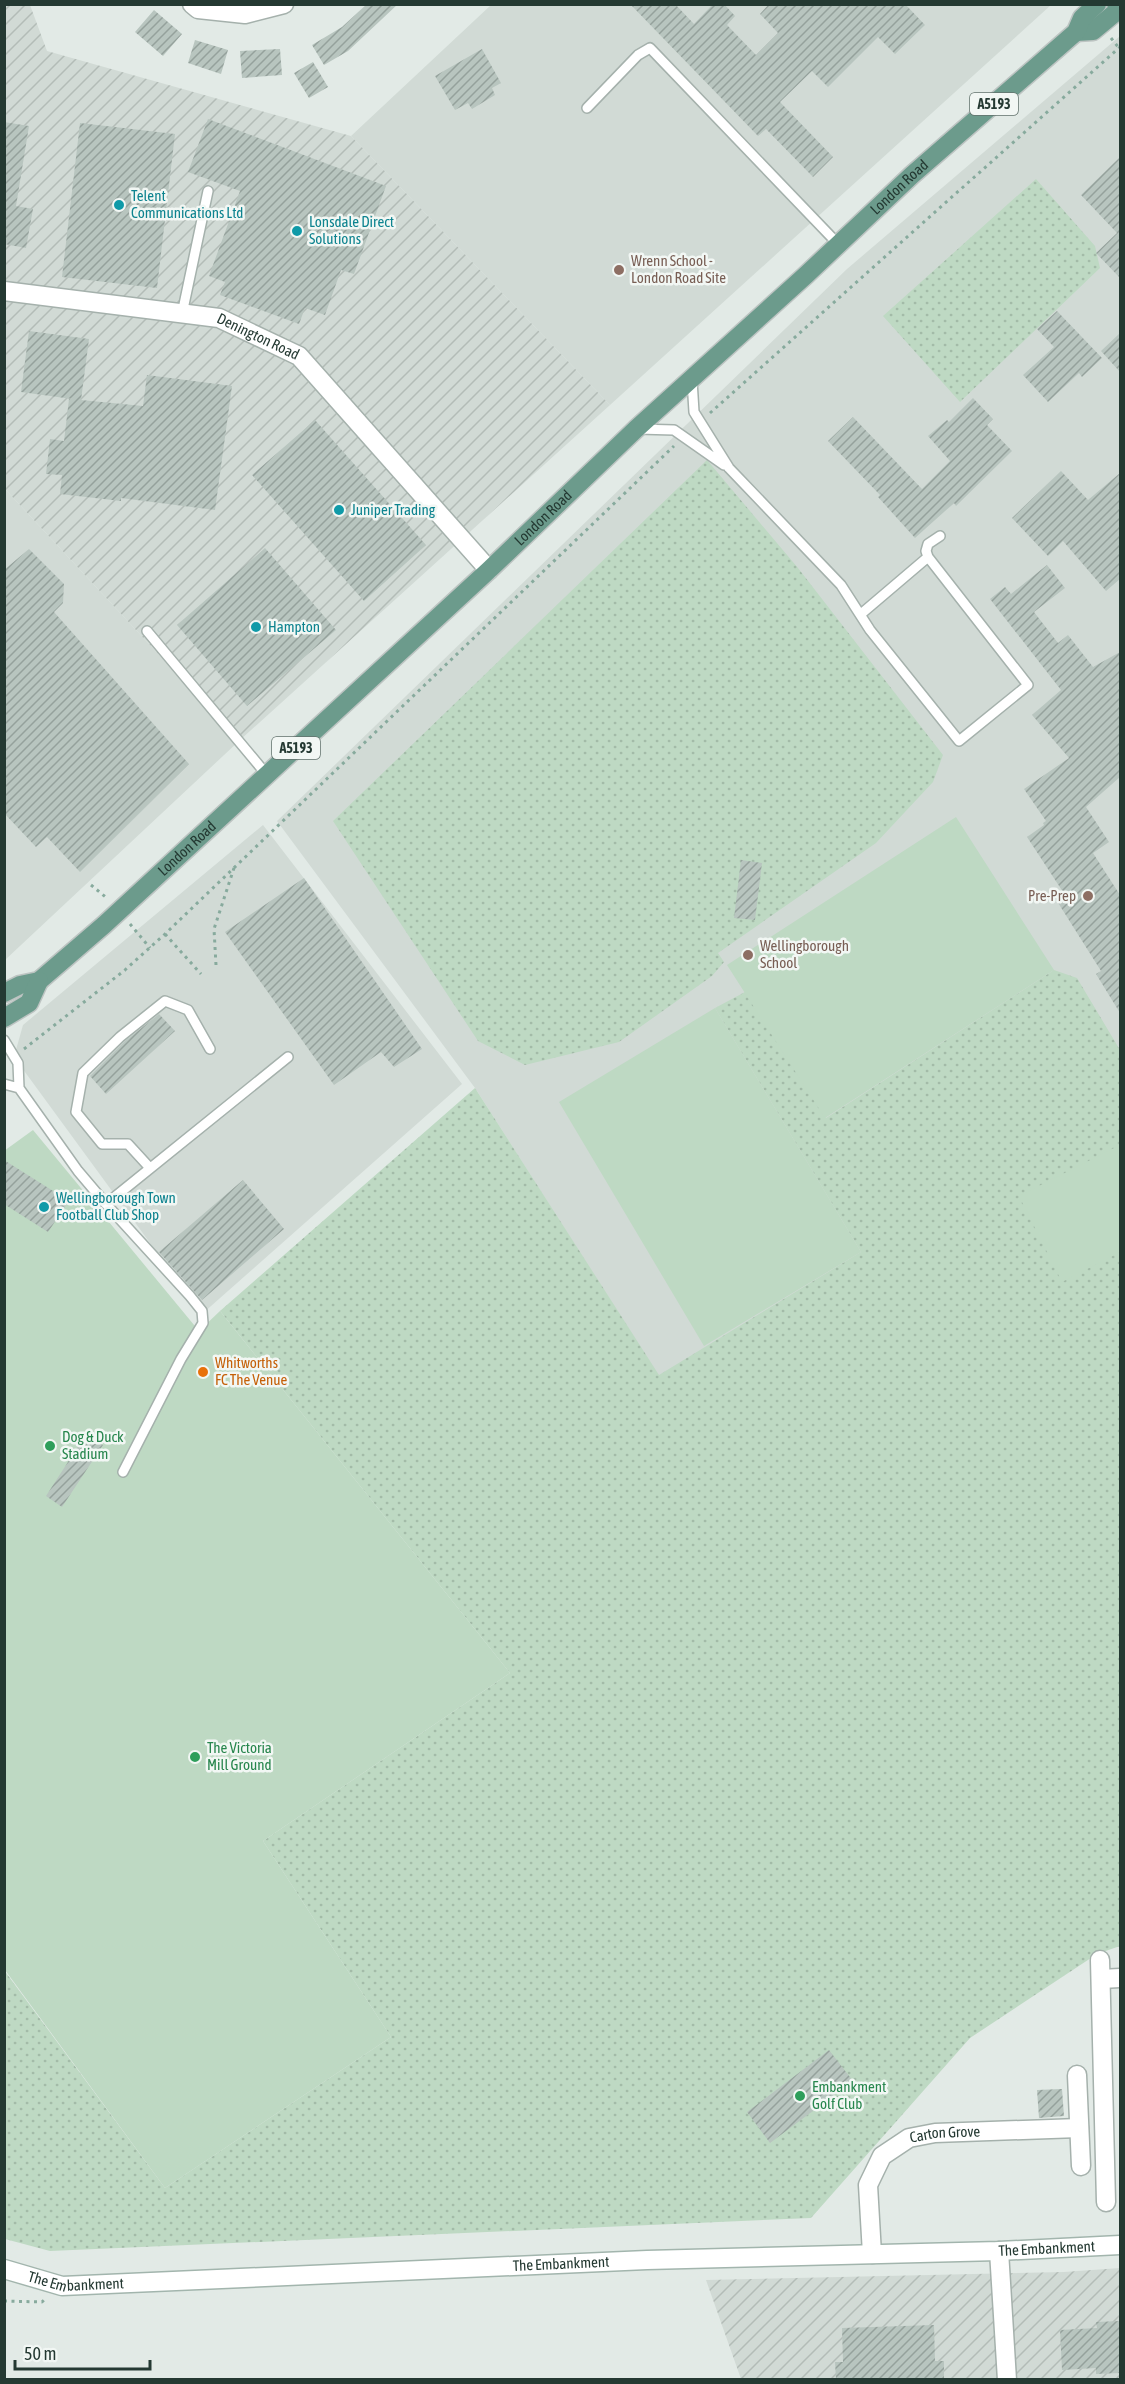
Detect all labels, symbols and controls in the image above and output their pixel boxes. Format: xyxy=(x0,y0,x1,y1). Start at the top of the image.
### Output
road number: A5193 xyxy=(970,93,1018,115)
street label: London Road xyxy=(867,156,931,218)
place label: Telent Communications Ltd xyxy=(131,187,243,221)
marker: Telent Communications Ltd xyxy=(112,198,126,212)
place label: Lonsdale Direct Solutions xyxy=(309,213,394,247)
marker: Lonsdale Direct Solutions xyxy=(290,224,304,238)
place label: Wrenn School - London Road Site xyxy=(631,252,726,286)
marker: Wrenn School - London Road Site xyxy=(612,263,626,277)
street label: Denington Road xyxy=(215,309,302,363)
street label: London Road xyxy=(511,486,575,549)
place label: Juniper Trading xyxy=(351,501,436,518)
marker: Juniper Trading xyxy=(332,503,346,517)
place label: Hampton xyxy=(268,618,320,635)
marker: Hampton xyxy=(249,620,263,634)
road number: A5193 xyxy=(272,737,320,759)
street label: London Road xyxy=(154,817,219,879)
place label: Pre-Prep xyxy=(1028,887,1076,904)
marker: Pre-Prep xyxy=(1081,889,1095,903)
place label: Wellingborough School xyxy=(760,937,849,971)
marker: Wellingborough School xyxy=(741,948,755,962)
place label: Wellingborough Town Football Club Shop xyxy=(56,1189,176,1223)
marker: Wellingborough Town Football Club Shop xyxy=(37,1200,51,1214)
place label: Whitworths FC The Venue xyxy=(215,1354,288,1388)
marker: Whitworths FC The Venue xyxy=(196,1365,210,1379)
place label: Dog & Duck Stadium xyxy=(62,1428,124,1462)
marker: Dog & Duck Stadium xyxy=(43,1439,57,1453)
place label: The Victoria Mill Ground xyxy=(207,1739,272,1773)
marker: The Victoria Mill Ground xyxy=(188,1750,202,1764)
place label: Embankment Golf Club xyxy=(812,2078,886,2112)
marker: Embankment Golf Club xyxy=(793,2089,807,2103)
street label: Carton Grove xyxy=(908,2122,981,2146)
street label: The Embankment xyxy=(998,2237,1096,2259)
street label: The Embankment xyxy=(512,2253,610,2274)
street label: The Embankment xyxy=(26,2268,124,2295)
scale bar xyxy=(15,2333,150,2371)
text: 50 m xyxy=(24,2343,56,2364)

